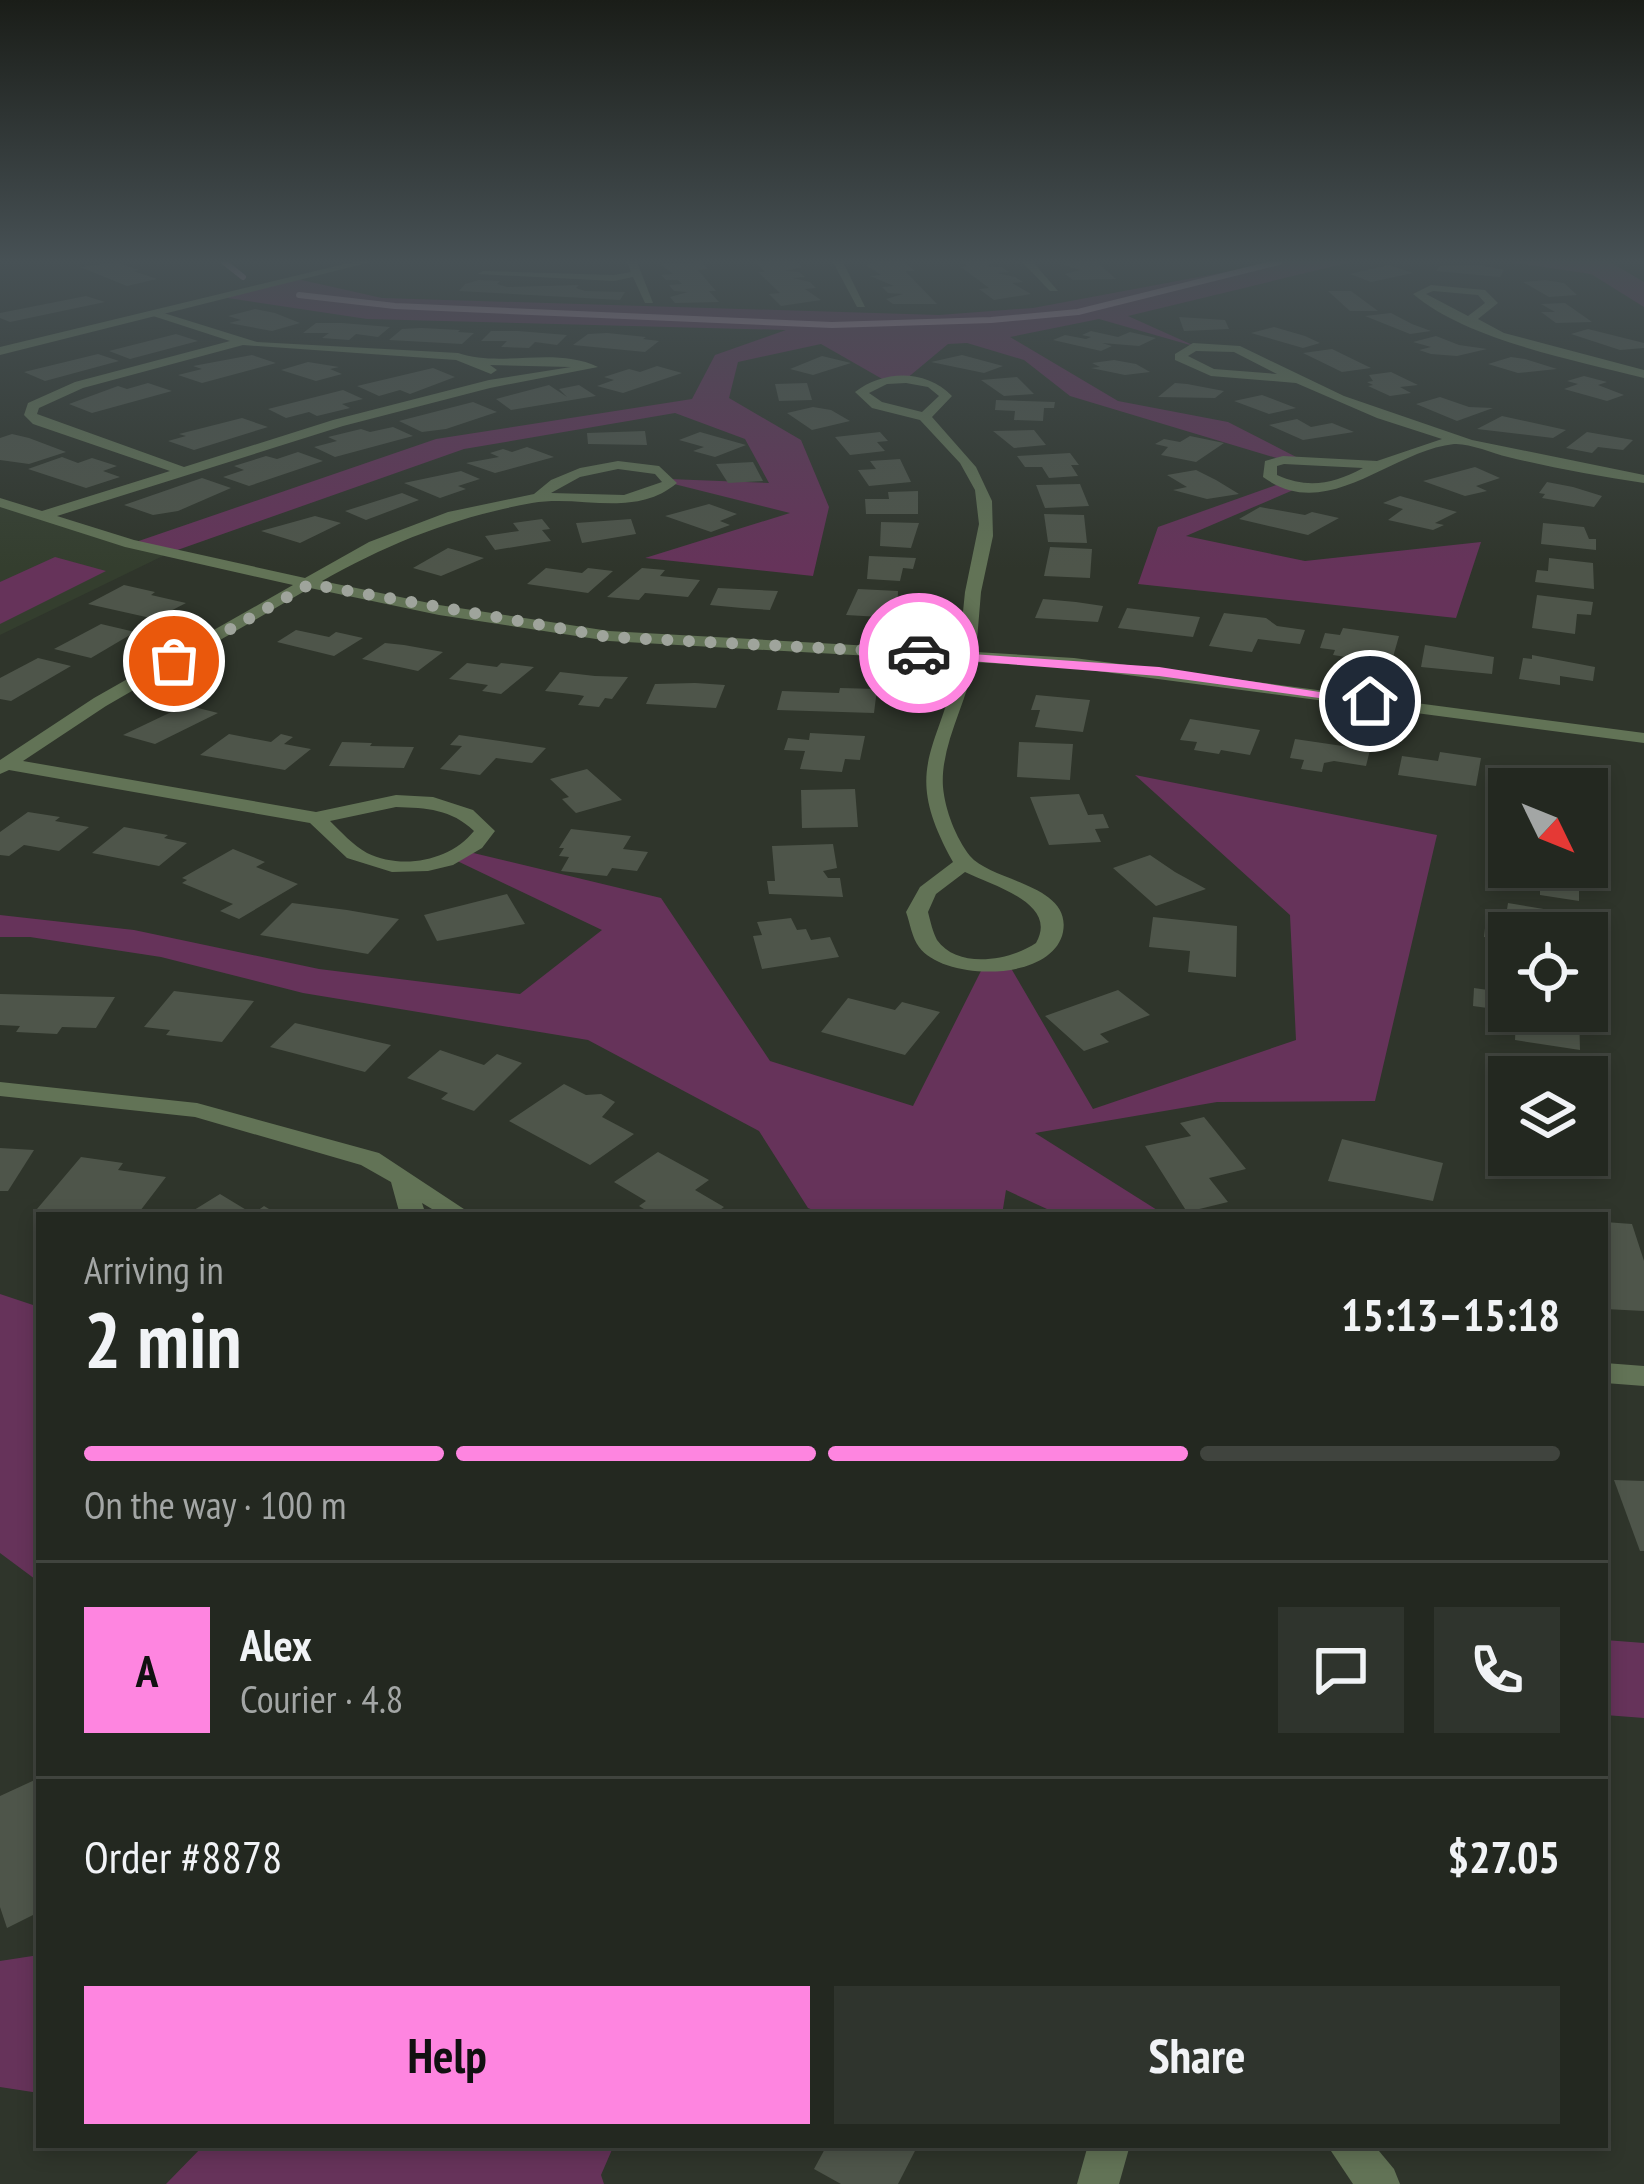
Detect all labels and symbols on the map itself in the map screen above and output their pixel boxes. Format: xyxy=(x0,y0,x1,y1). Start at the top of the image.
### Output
courier xyxy=(859,593,979,713)
pin xyxy=(123,610,225,712)
pin xyxy=(1319,650,1421,752)
north arrow xyxy=(1488,768,1608,888)

